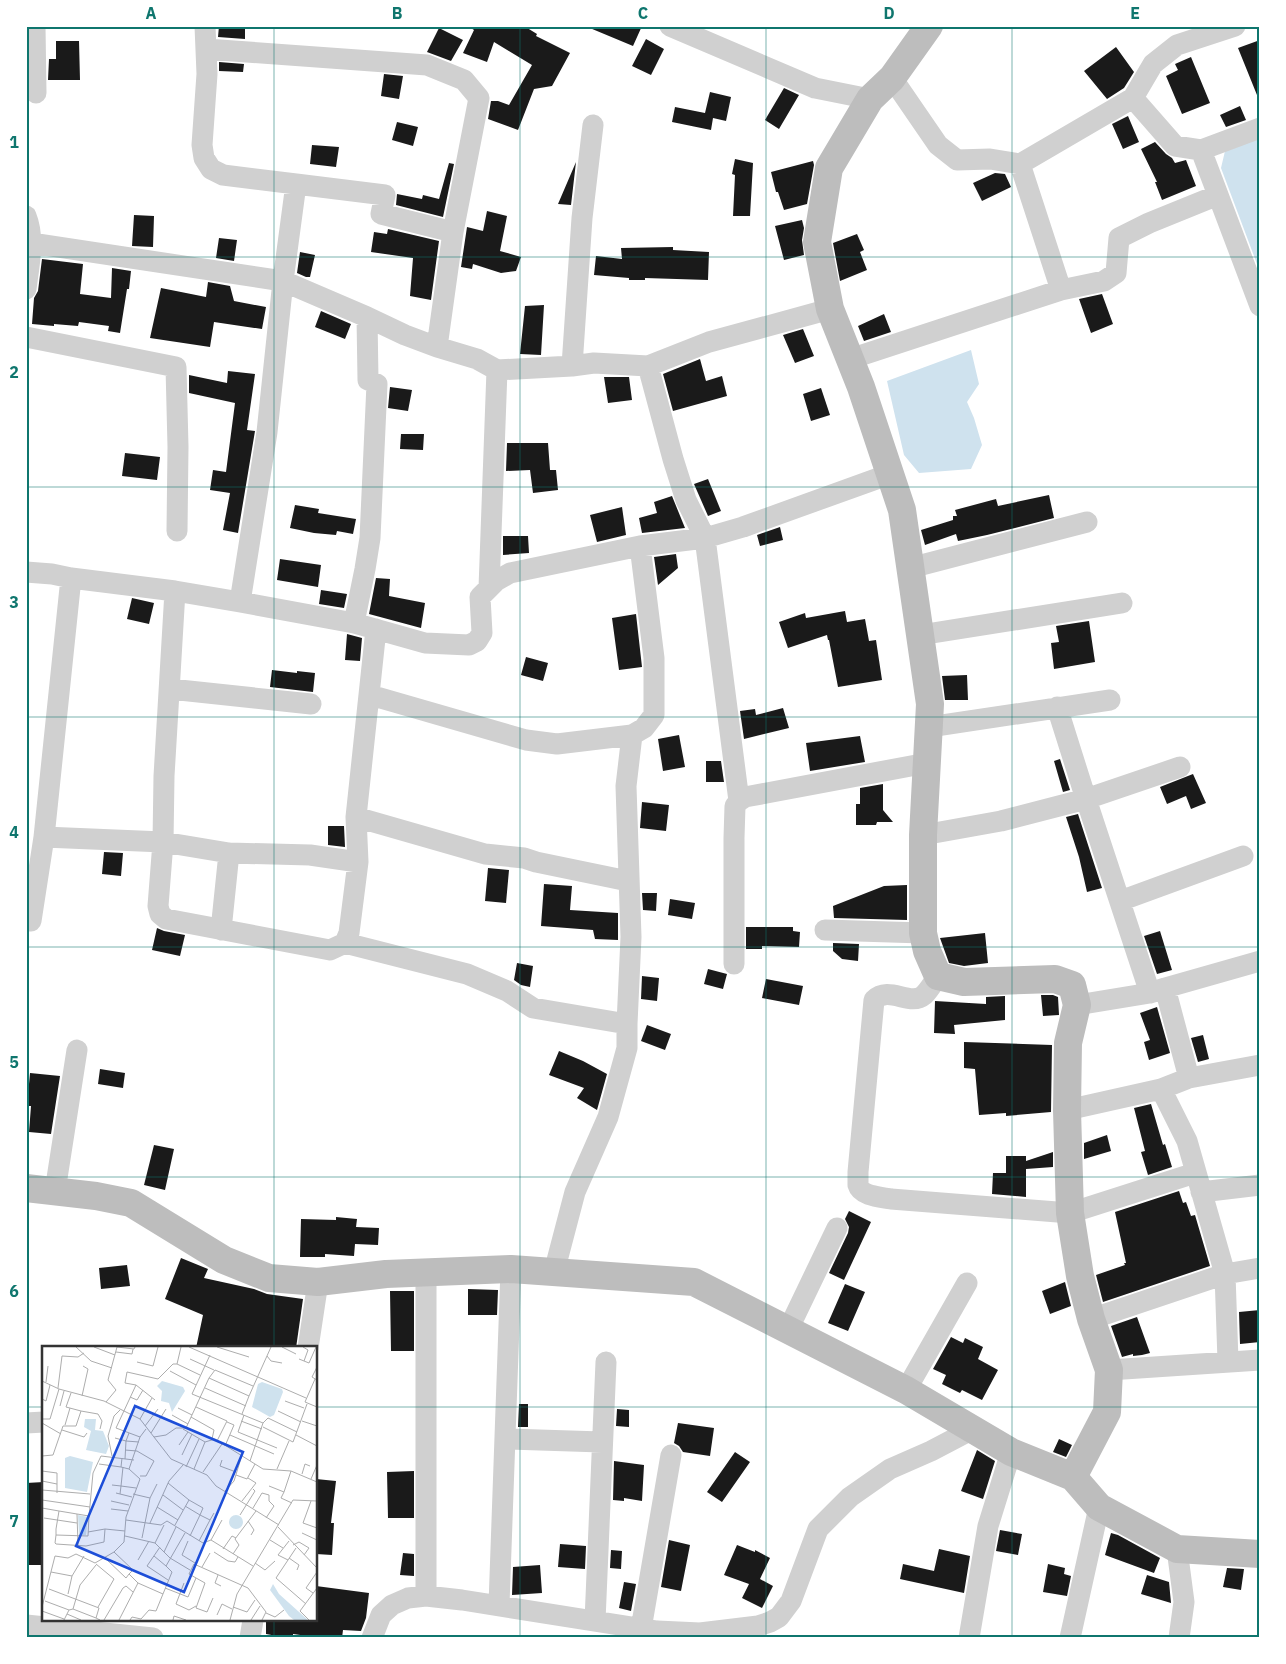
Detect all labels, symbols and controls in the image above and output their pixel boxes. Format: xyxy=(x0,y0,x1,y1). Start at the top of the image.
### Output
text: A xyxy=(146,3,157,23)
text: B xyxy=(392,3,403,23)
text: C xyxy=(638,3,648,23)
text: D xyxy=(883,3,895,23)
text: E xyxy=(1130,3,1140,23)
text: 1 xyxy=(9,132,19,152)
text: 2 xyxy=(9,362,19,382)
text: 3 xyxy=(9,592,19,612)
text: 4 xyxy=(9,822,19,842)
text: 5 xyxy=(9,1052,19,1072)
text: 6 xyxy=(9,1281,19,1301)
inset map xyxy=(42,1346,318,1622)
text: 7 xyxy=(9,1511,19,1531)

